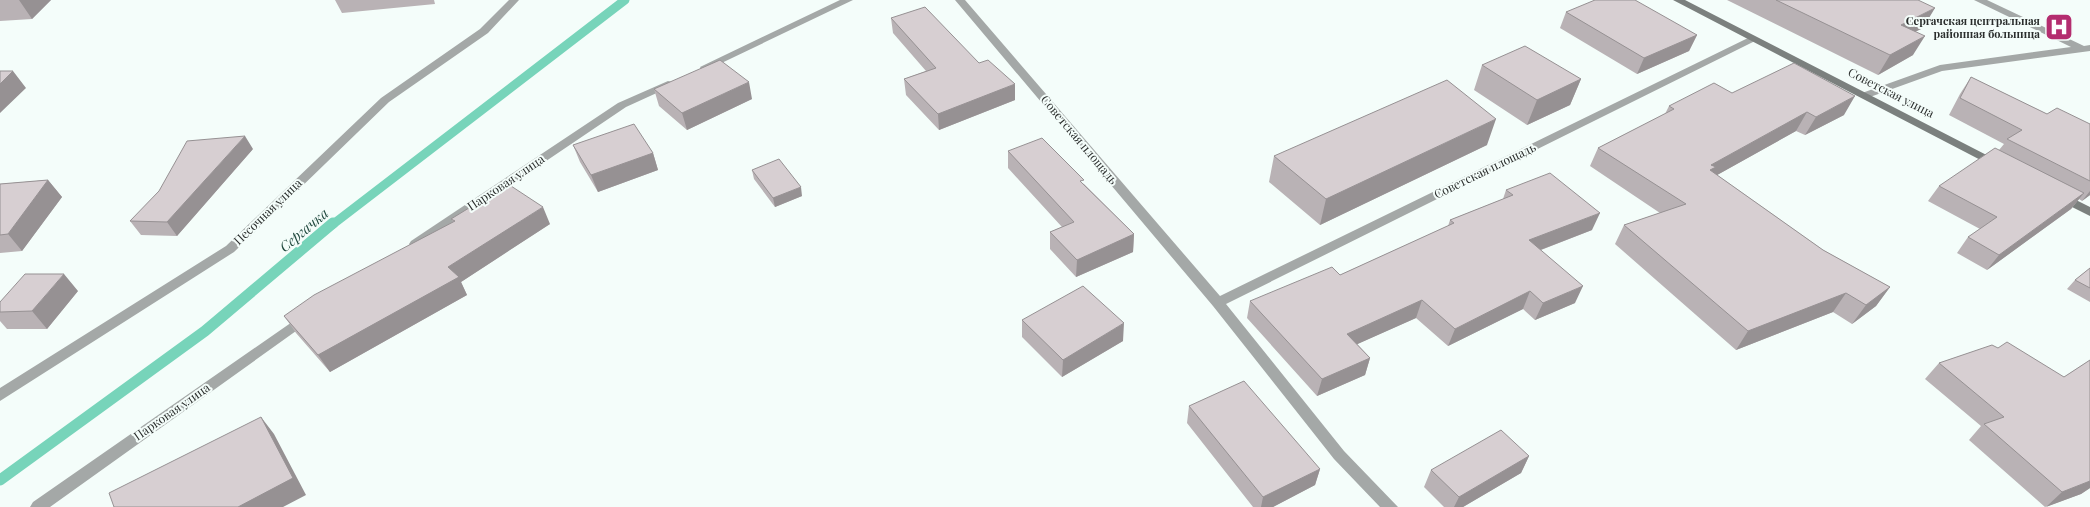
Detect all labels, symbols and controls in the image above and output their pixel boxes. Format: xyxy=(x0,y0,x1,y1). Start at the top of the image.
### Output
hospital icon: Сергачская центральная районная больница xyxy=(2044,12,2074,42)
place label: Сергачская центральная районная больница xyxy=(1906,13,2041,41)
street label: Советская улица xyxy=(1846,64,1937,121)
street label: Советская площадь xyxy=(1038,91,1122,187)
street label: Советская площадь xyxy=(1431,138,1538,202)
street label: Парковая улица xyxy=(464,150,547,214)
street label: Песочная улица xyxy=(230,175,305,248)
water label: Сергачка xyxy=(275,203,332,256)
street label: Парковая улица xyxy=(130,379,213,443)

